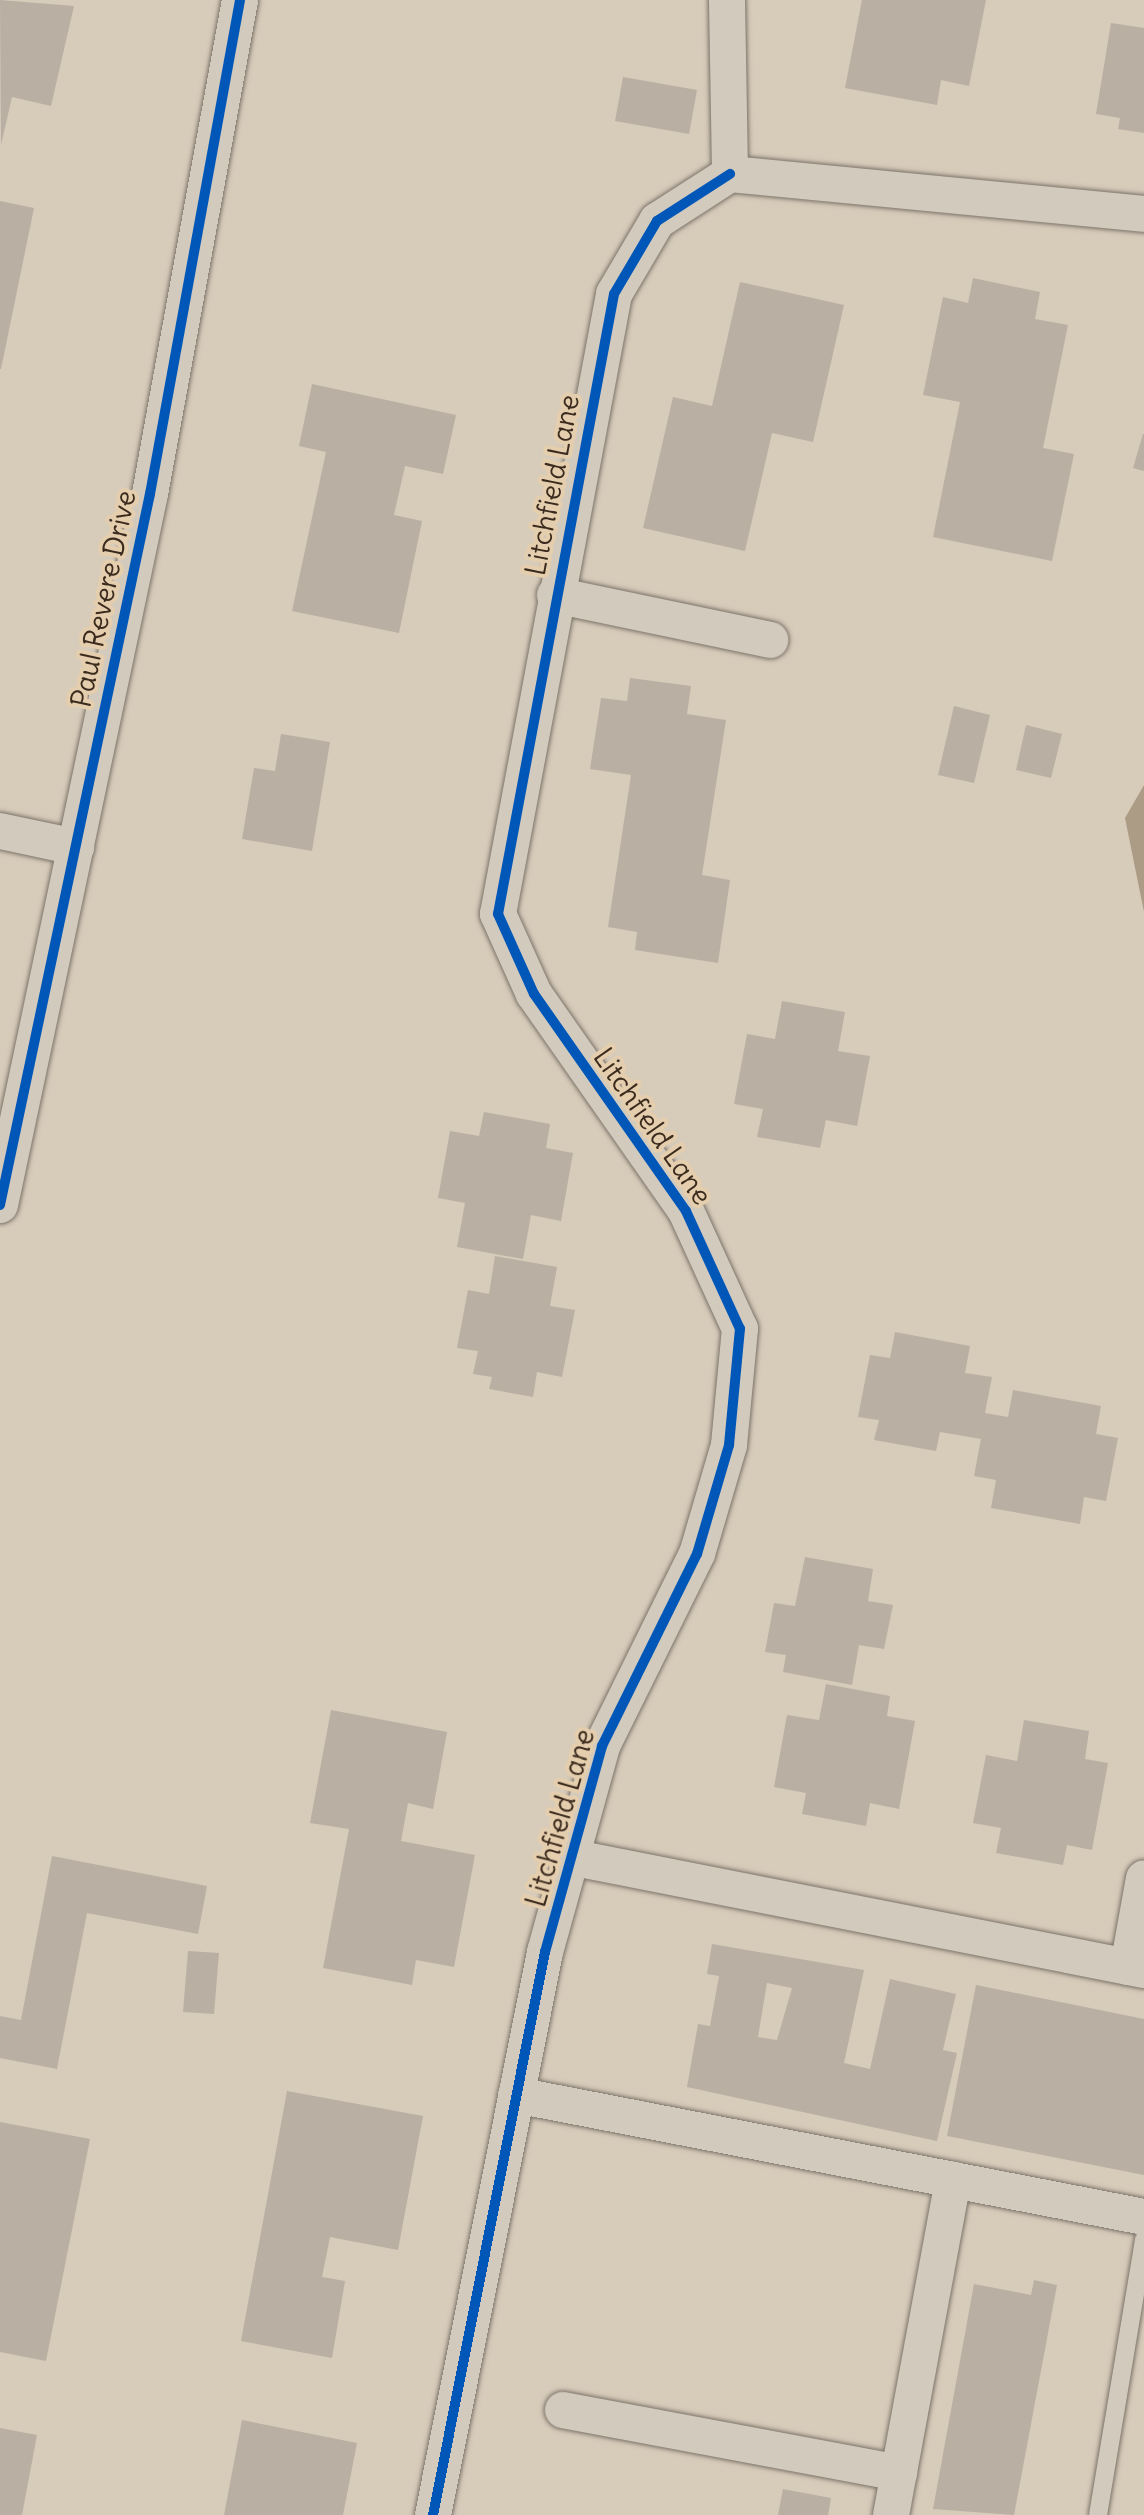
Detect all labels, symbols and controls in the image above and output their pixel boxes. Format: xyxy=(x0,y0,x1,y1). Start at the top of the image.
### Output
street label: Litchfield Lane xyxy=(518,392,586,578)
street label: Paul Revere Drive xyxy=(64,488,142,710)
street label: Litchfield Lane xyxy=(587,1041,719,1211)
street label: Litchfield Lane xyxy=(519,1725,601,1911)

